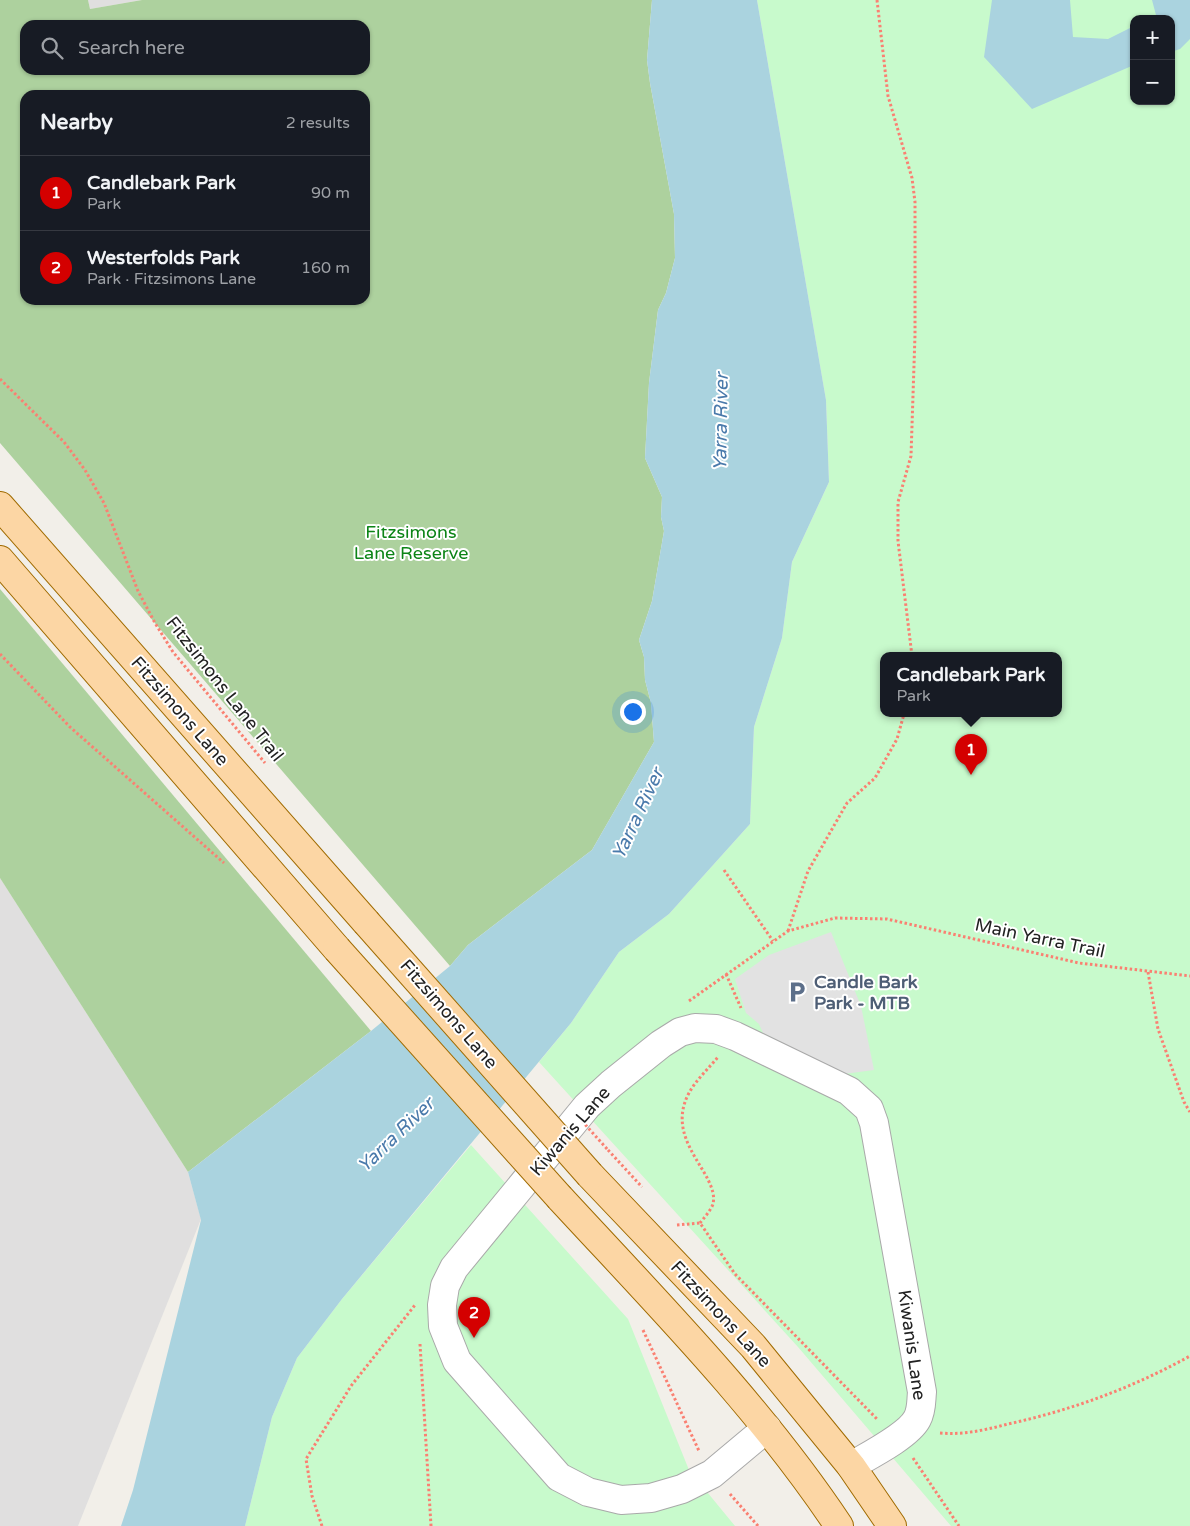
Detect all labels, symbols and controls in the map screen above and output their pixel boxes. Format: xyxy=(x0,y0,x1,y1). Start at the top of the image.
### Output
map controls xyxy=(1130,15,1175,105)
button: + xyxy=(1130,15,1175,60)
search box xyxy=(20,20,370,75)
icon: search xyxy=(38,34,66,62)
text: Search here xyxy=(78,37,185,59)
button: − xyxy=(1130,60,1175,105)
text: Nearby xyxy=(40,110,113,135)
text: 2 results xyxy=(286,113,350,133)
text: Candlebark Park xyxy=(87,172,236,194)
text: 1 xyxy=(51,183,61,203)
text: 90 m xyxy=(311,183,350,203)
text: Park xyxy=(87,194,121,214)
text: Westerfolds Park xyxy=(87,247,240,269)
text: 2 xyxy=(51,258,61,278)
text: 160 m xyxy=(301,258,350,278)
text: Park · Fitzsimons Lane xyxy=(87,269,256,289)
water label: Yarra River xyxy=(709,370,733,471)
park label: Fitzsimons Lane Reserve xyxy=(354,521,468,564)
street label: Fitzsimons Lane Trail xyxy=(162,612,288,766)
street label: Fitzsimons Lane xyxy=(127,652,233,770)
popup xyxy=(880,652,1062,717)
text: Candlebark Park xyxy=(897,664,1045,686)
text: Park xyxy=(897,686,931,706)
your location xyxy=(620,699,646,725)
pin: 1 xyxy=(955,734,987,775)
water label: Yarra River xyxy=(607,763,670,863)
street label: Main Yarra Trail xyxy=(973,913,1107,963)
street label: Fitzsimons Lane xyxy=(396,955,502,1073)
place label: Candle Bark Park - MTB xyxy=(814,971,918,1014)
parking icon: Candle Bark Park - MTB xyxy=(784,979,810,1005)
street label: Kiwanis Lane xyxy=(525,1082,615,1180)
water label: Yarra River xyxy=(353,1091,441,1177)
street label: Fitzsimons Lane xyxy=(666,1256,776,1372)
street label: Kiwanis Lane xyxy=(893,1288,931,1402)
pin: 2 xyxy=(458,1297,490,1338)

